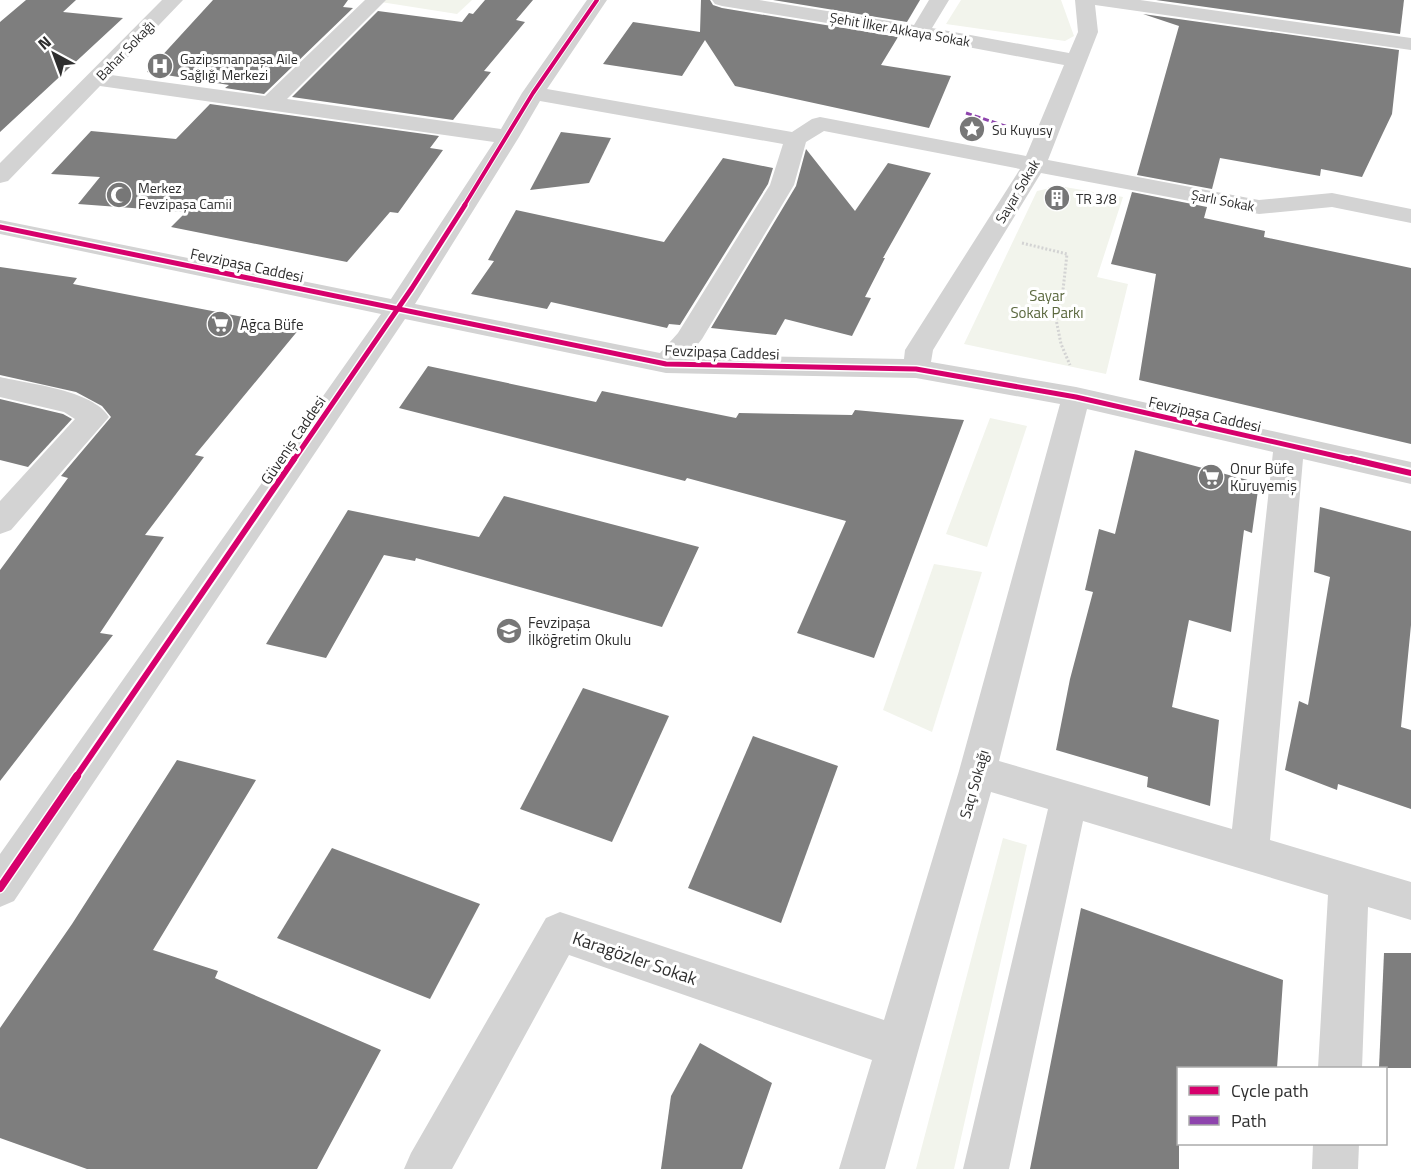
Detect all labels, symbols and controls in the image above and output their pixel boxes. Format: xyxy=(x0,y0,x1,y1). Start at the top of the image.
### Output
street label: Şehit İlker Akkaya Sokak xyxy=(828,6,972,52)
street label: Bahar Sokağı xyxy=(91,15,159,85)
north arrow xyxy=(24,24,84,84)
text: N xyxy=(32,30,56,55)
place label: Gazipsmanpaşa Aile Sağlığı Merkezi xyxy=(180,48,298,85)
hospital icon: Gazipsmanpaşa Aile Sağlığı Merkezi xyxy=(145,51,175,81)
place icon: Su Kuyusy xyxy=(957,114,987,144)
place label: Su Kuyusy xyxy=(992,119,1053,140)
street label: Sayar Sokak xyxy=(990,155,1045,227)
place label: Merkez Fevzipaşa Camii xyxy=(138,177,232,214)
mosque icon: Merkez Fevzipaşa Camii xyxy=(104,180,134,210)
building icon: TR 3/8 xyxy=(1042,183,1072,213)
street label: Şarlı Sokak xyxy=(1189,184,1257,216)
place label: TR 3/8 xyxy=(1076,188,1117,209)
street label: Fevzipaşa Caddesi xyxy=(188,242,306,288)
park label: Sayar Sokak Parkı xyxy=(1010,284,1084,324)
supermarket icon: Ağca Büfe xyxy=(205,309,235,339)
place label: Ağca Büfe xyxy=(240,313,303,336)
street label: Fevzipaşa Caddesi xyxy=(664,339,780,365)
street label: Fevzipaşa Caddesi xyxy=(1146,390,1264,438)
street label: Güveniş Caddesi xyxy=(255,391,331,489)
place label: Onur Büfe Kuruyemiş xyxy=(1230,457,1297,497)
supermarket icon: Onur Büfe Kuruyemiş xyxy=(1196,462,1226,492)
place label: Fevzipaşa İlköğretim Okulu xyxy=(528,611,631,651)
school or university icon: Fevzipaşa İlköğretim Okulu xyxy=(494,616,524,646)
street label: Saçı Sokağı xyxy=(953,747,995,821)
street label: Karagözler Sokak xyxy=(569,924,701,992)
legend xyxy=(1177,1067,1387,1145)
text: Cycle path xyxy=(1231,1077,1309,1104)
text: Path xyxy=(1231,1107,1267,1134)

